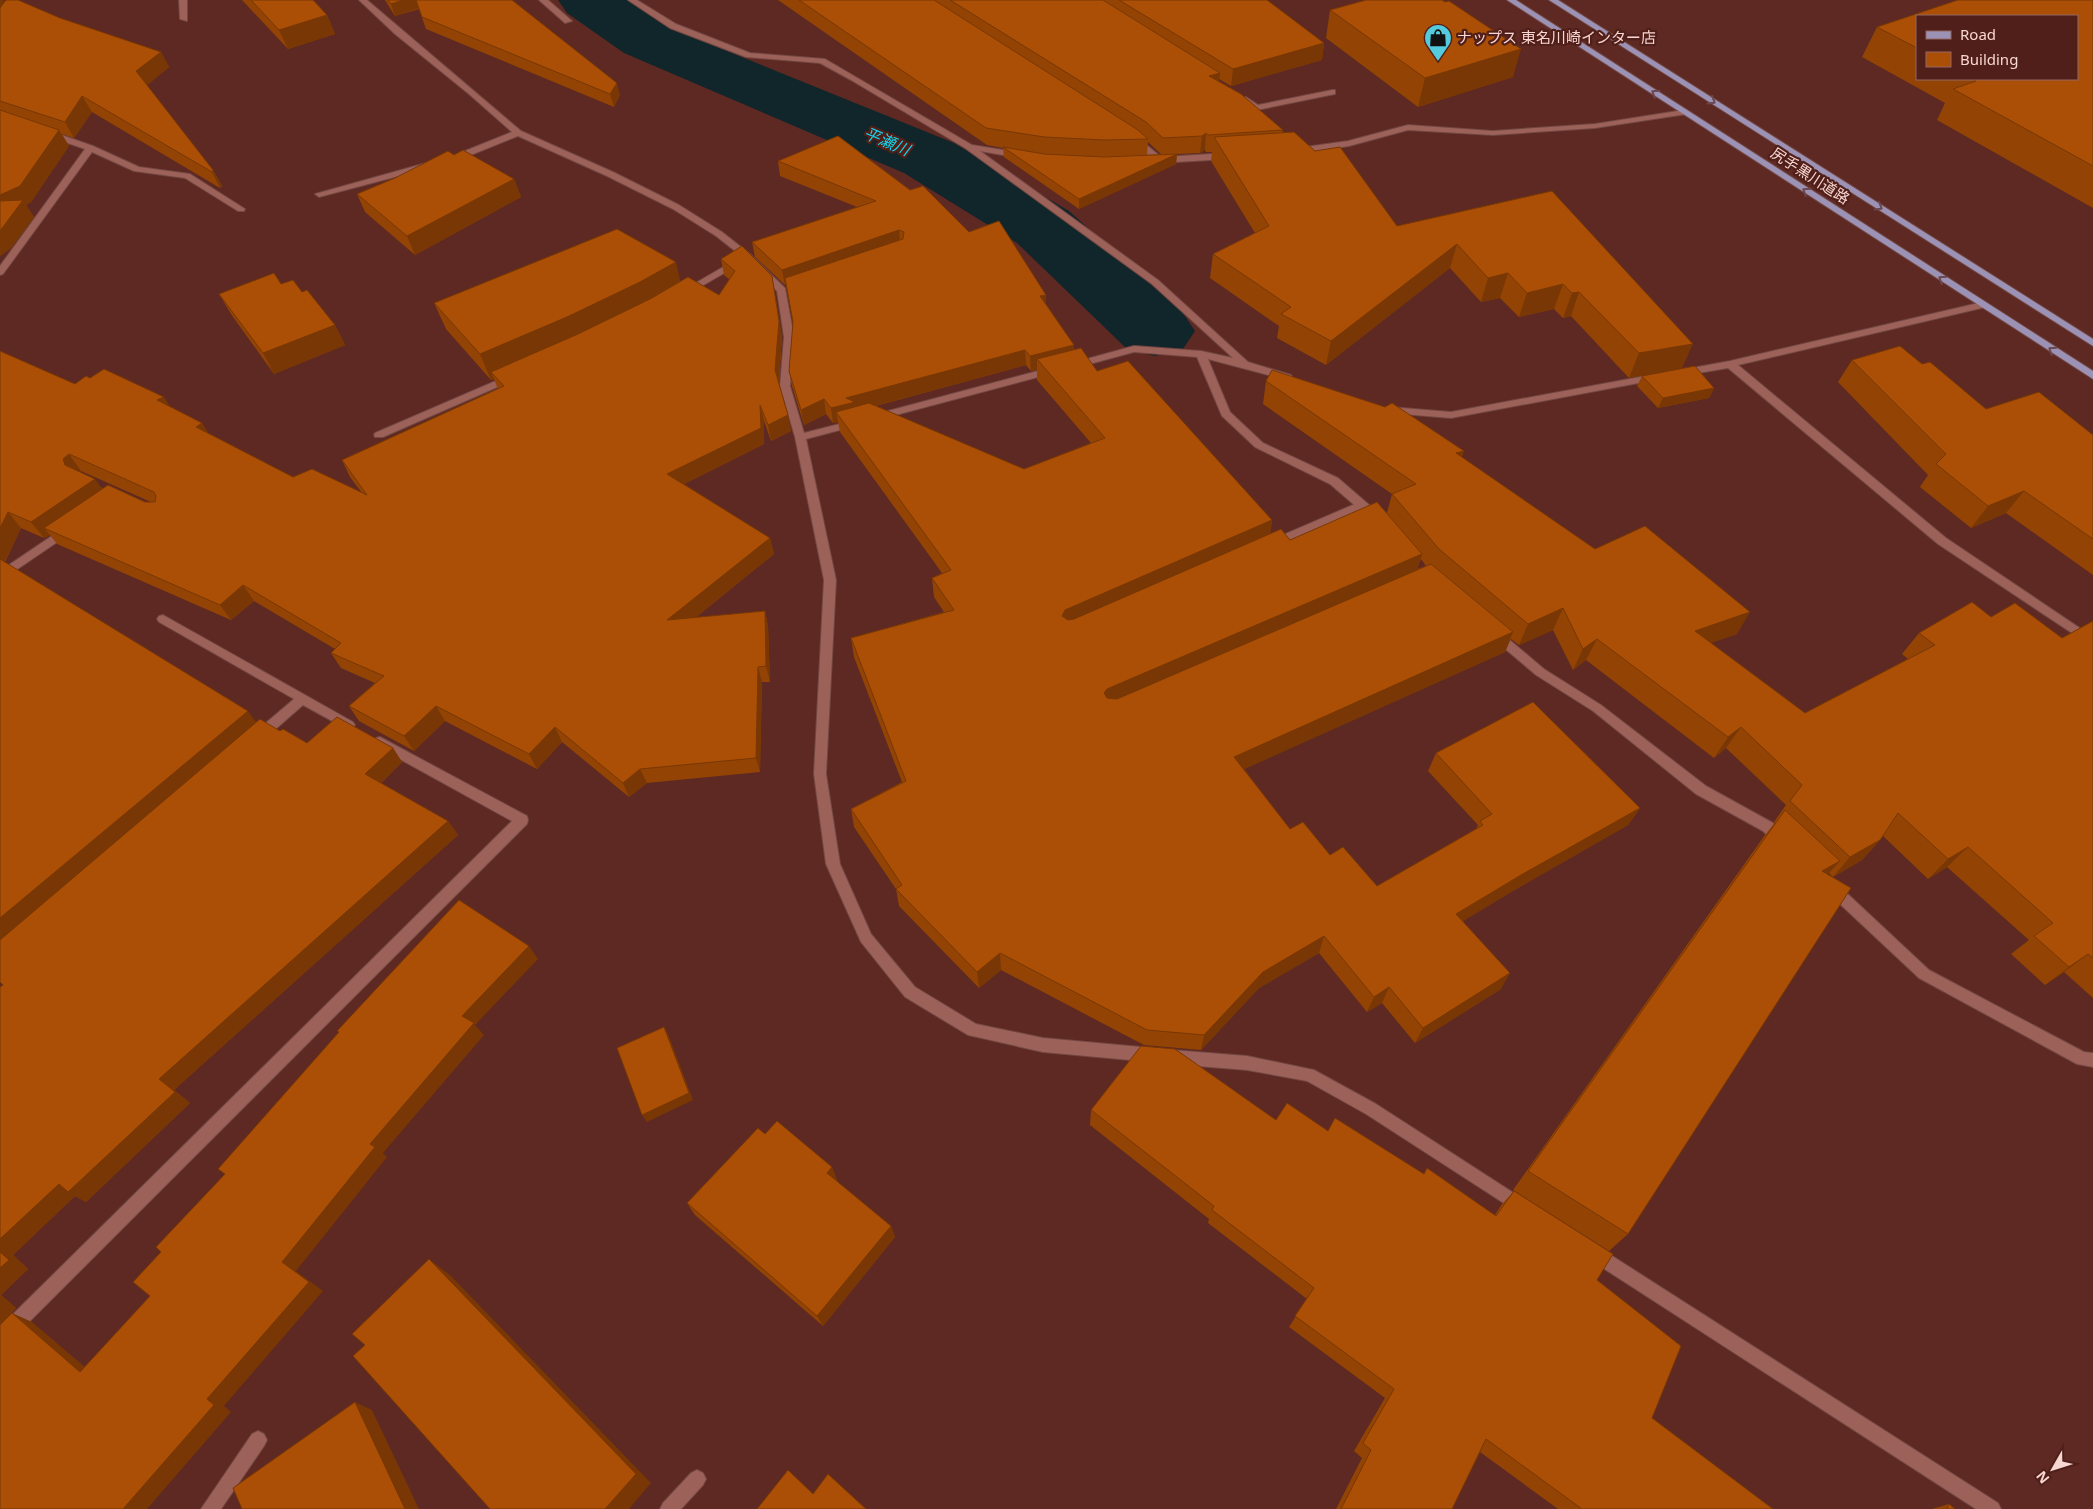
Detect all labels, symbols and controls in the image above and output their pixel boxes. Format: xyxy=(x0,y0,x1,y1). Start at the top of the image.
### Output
legend xyxy=(1916,15,2078,80)
shop icon: ナップス 東名川崎インター店 xyxy=(1423,23,1453,62)
text: Road xyxy=(1960,24,1996,44)
place label: ナップス 東名川崎インター店 xyxy=(1457,27,1656,47)
text: Building xyxy=(1960,49,2018,69)
one-way arrow xyxy=(1651,90,1660,99)
one-way arrow xyxy=(1707,95,1716,104)
water label: 平瀬川 xyxy=(861,121,915,161)
street label: 尻手黒川道路 xyxy=(1767,142,1854,208)
one-way arrow xyxy=(1802,187,1811,197)
one-way arrow xyxy=(1873,201,1882,210)
one-way arrow xyxy=(1938,276,1948,285)
one-way arrow xyxy=(2048,346,2057,356)
north arrow xyxy=(2028,1444,2078,1494)
text: N xyxy=(2032,1467,2053,1488)

